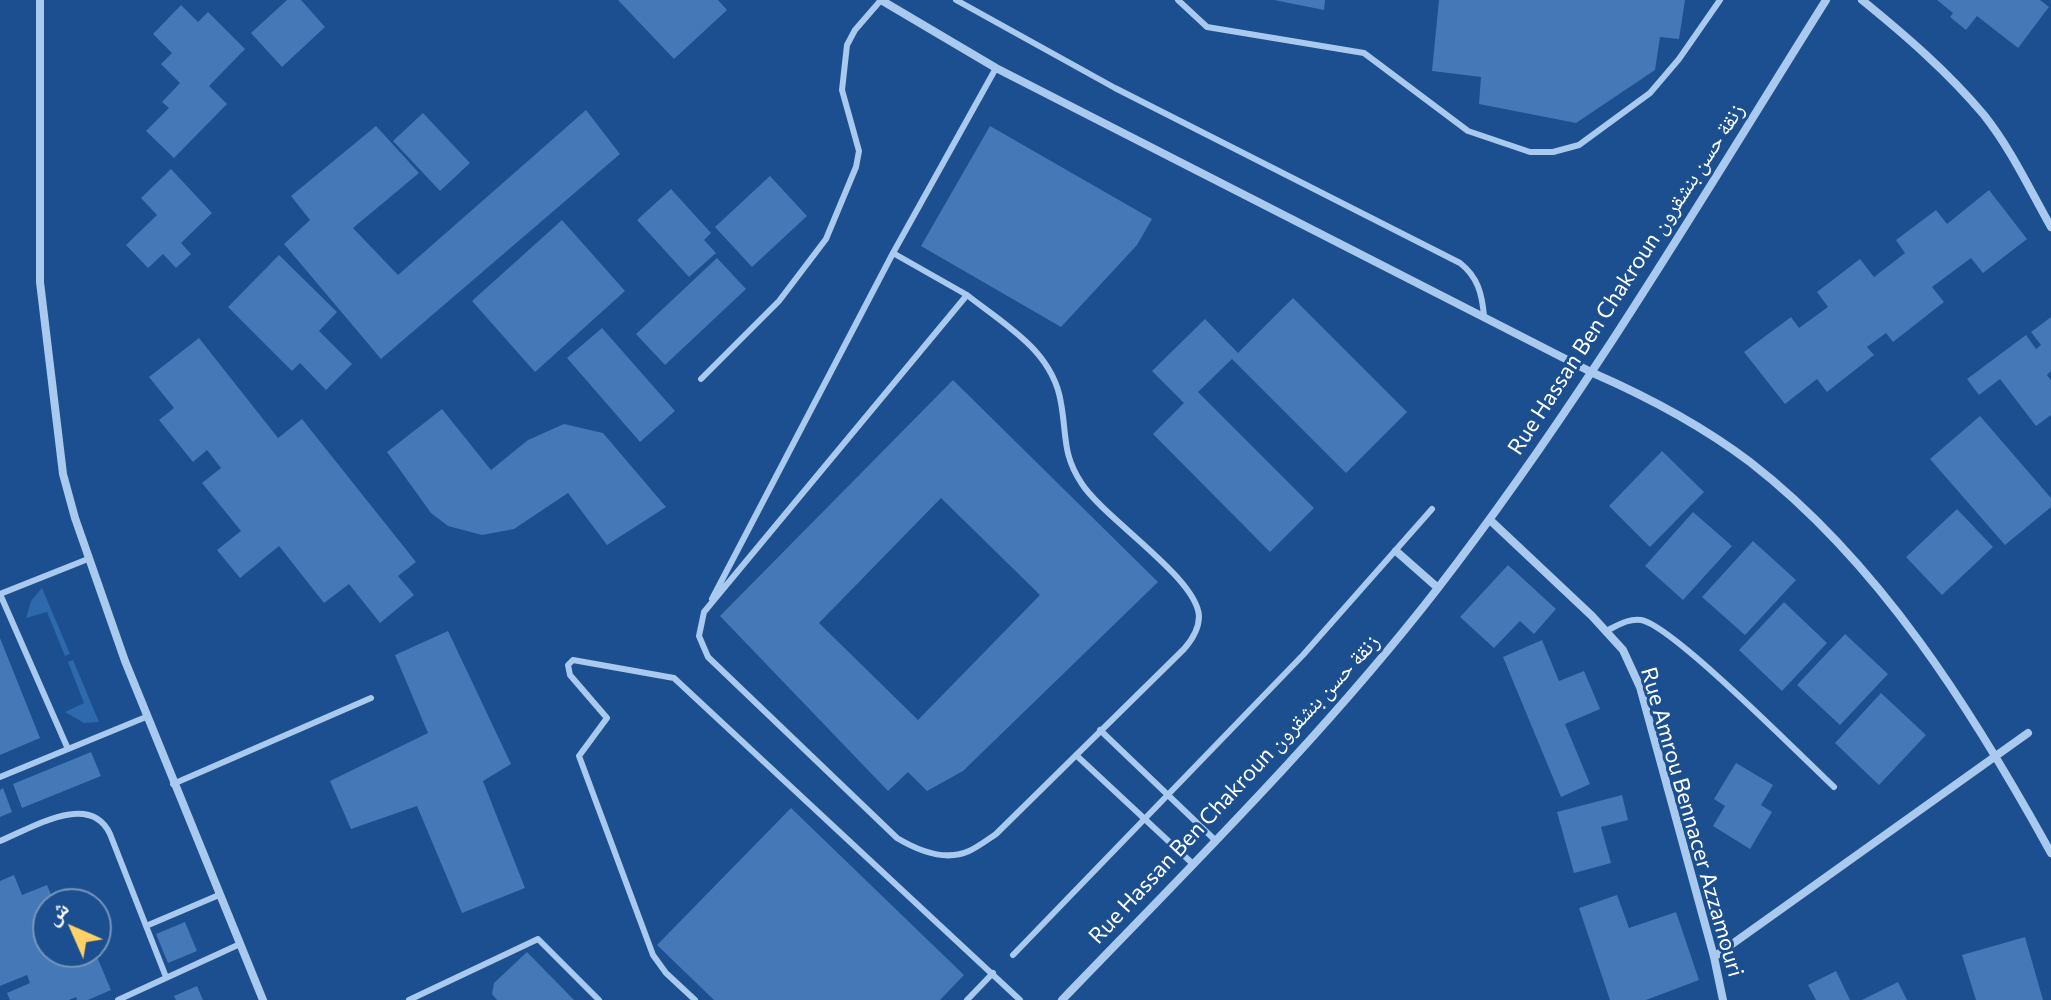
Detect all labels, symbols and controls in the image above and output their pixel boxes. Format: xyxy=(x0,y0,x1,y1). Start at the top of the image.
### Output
street label: Rue Hassan Ben Chakroun زنقة حسن بنشقرون xyxy=(1502,98,1750,460)
street label: Rue Hassan Ben Chakroun زنقة حسن بنشقرون xyxy=(1083,629,1385,949)
street label: Rue Amrou Bennacer Azzamouri xyxy=(1635,664,1749,980)
north arrow xyxy=(32,888,112,968)
text: ش xyxy=(38,894,74,930)

